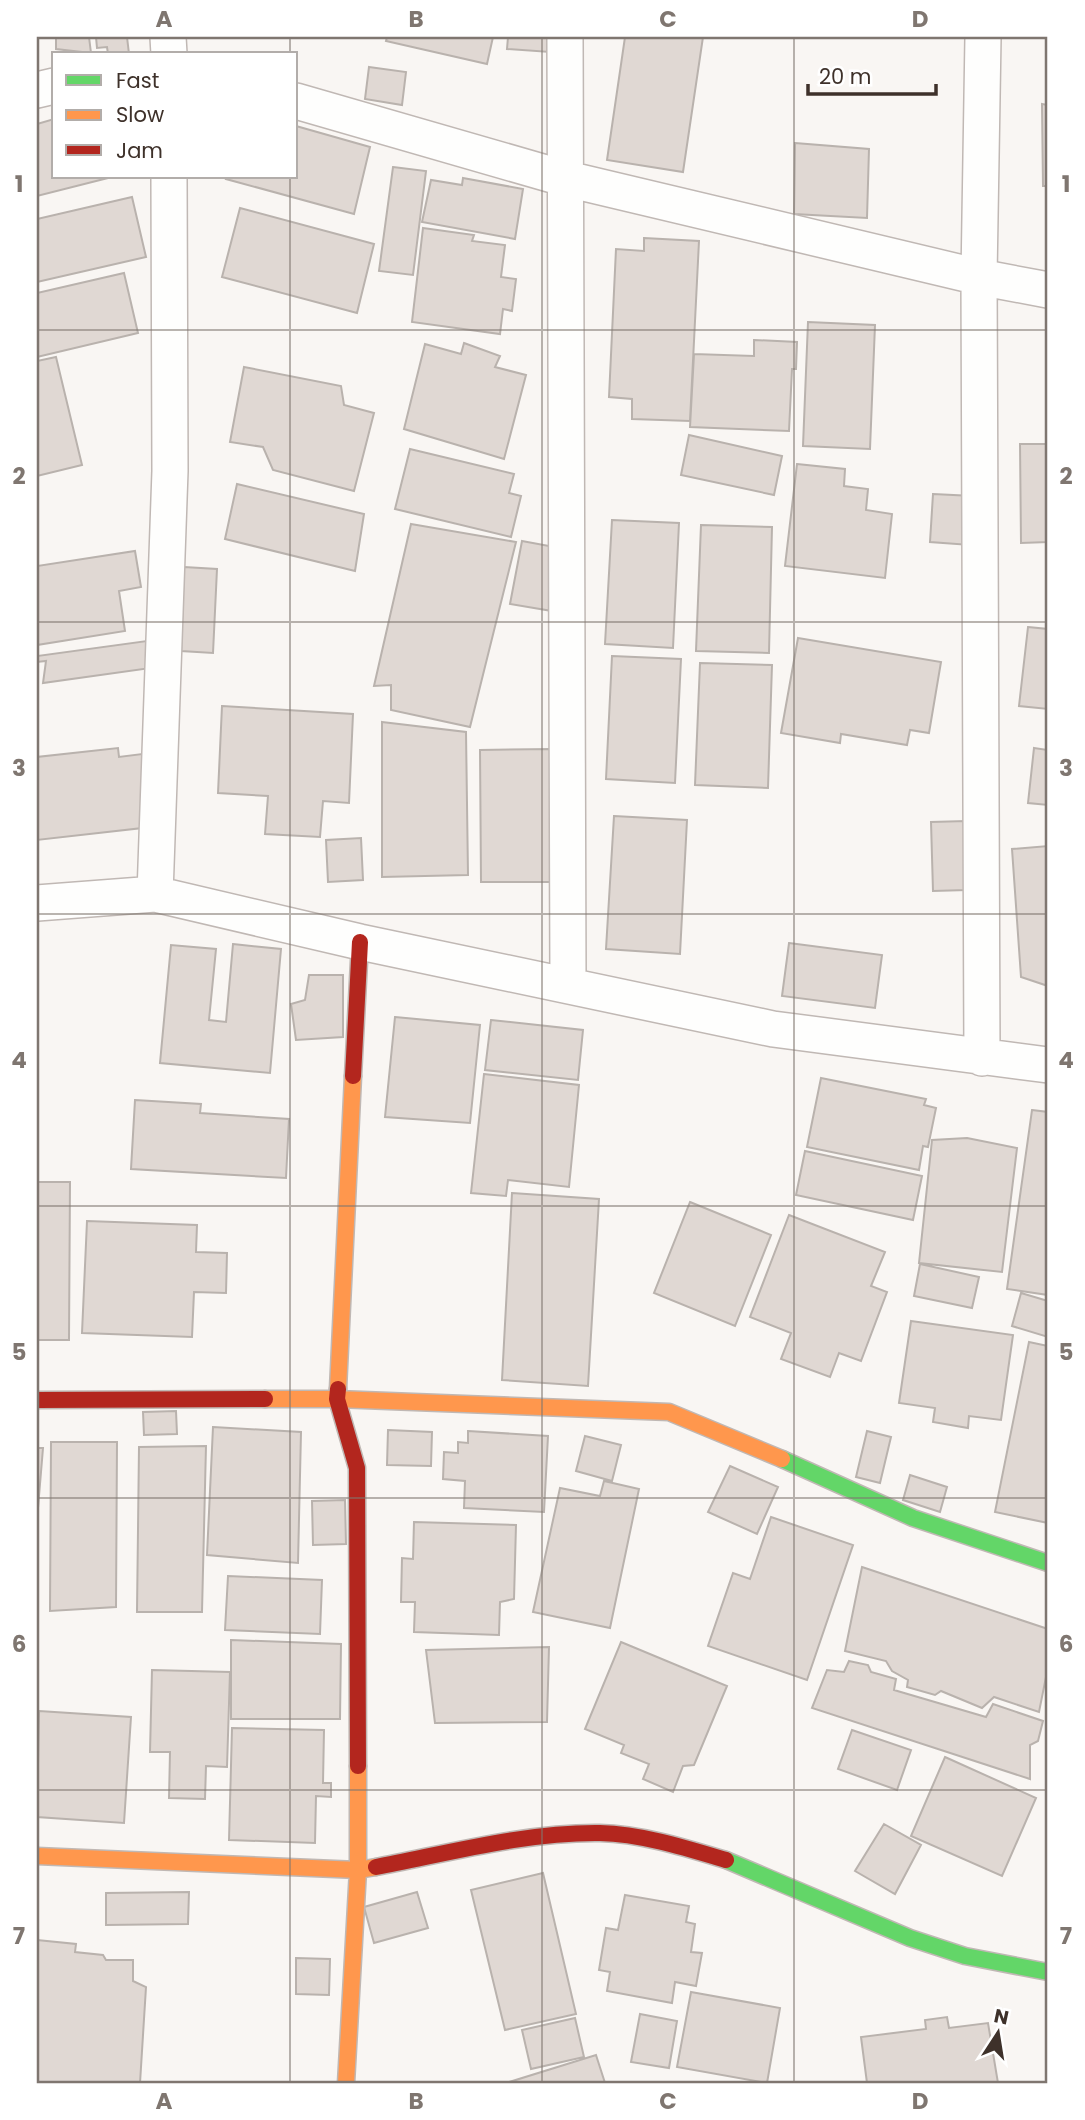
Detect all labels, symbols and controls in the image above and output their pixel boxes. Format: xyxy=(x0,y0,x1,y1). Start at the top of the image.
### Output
text: A xyxy=(156,3,173,35)
text: B xyxy=(408,3,424,35)
text: C xyxy=(659,3,677,35)
text: D xyxy=(912,3,928,35)
legend xyxy=(52,52,298,178)
scale bar xyxy=(808,52,936,96)
text: 20 m xyxy=(819,62,872,91)
text: Fast xyxy=(116,66,159,95)
text: Slow xyxy=(116,100,164,129)
text: Jam xyxy=(116,136,163,165)
text: 1 xyxy=(15,168,23,200)
text: 1 xyxy=(1062,168,1070,200)
text: 2 xyxy=(12,460,26,492)
text: 2 xyxy=(1059,460,1073,492)
text: 3 xyxy=(12,752,26,784)
text: 3 xyxy=(1059,752,1073,784)
text: 4 xyxy=(11,1044,27,1076)
text: 4 xyxy=(1058,1044,1074,1076)
text: 5 xyxy=(12,1336,26,1368)
text: 5 xyxy=(1059,1336,1073,1368)
text: 6 xyxy=(12,1628,26,1660)
text: 6 xyxy=(1059,1628,1073,1660)
text: 7 xyxy=(13,1920,25,1952)
text: 7 xyxy=(1060,1920,1072,1952)
north arrow xyxy=(962,1997,1032,2068)
text: N xyxy=(992,2002,1011,2032)
text: A xyxy=(156,2085,173,2117)
text: B xyxy=(408,2085,424,2117)
text: C xyxy=(659,2085,677,2117)
text: D xyxy=(912,2085,928,2117)

